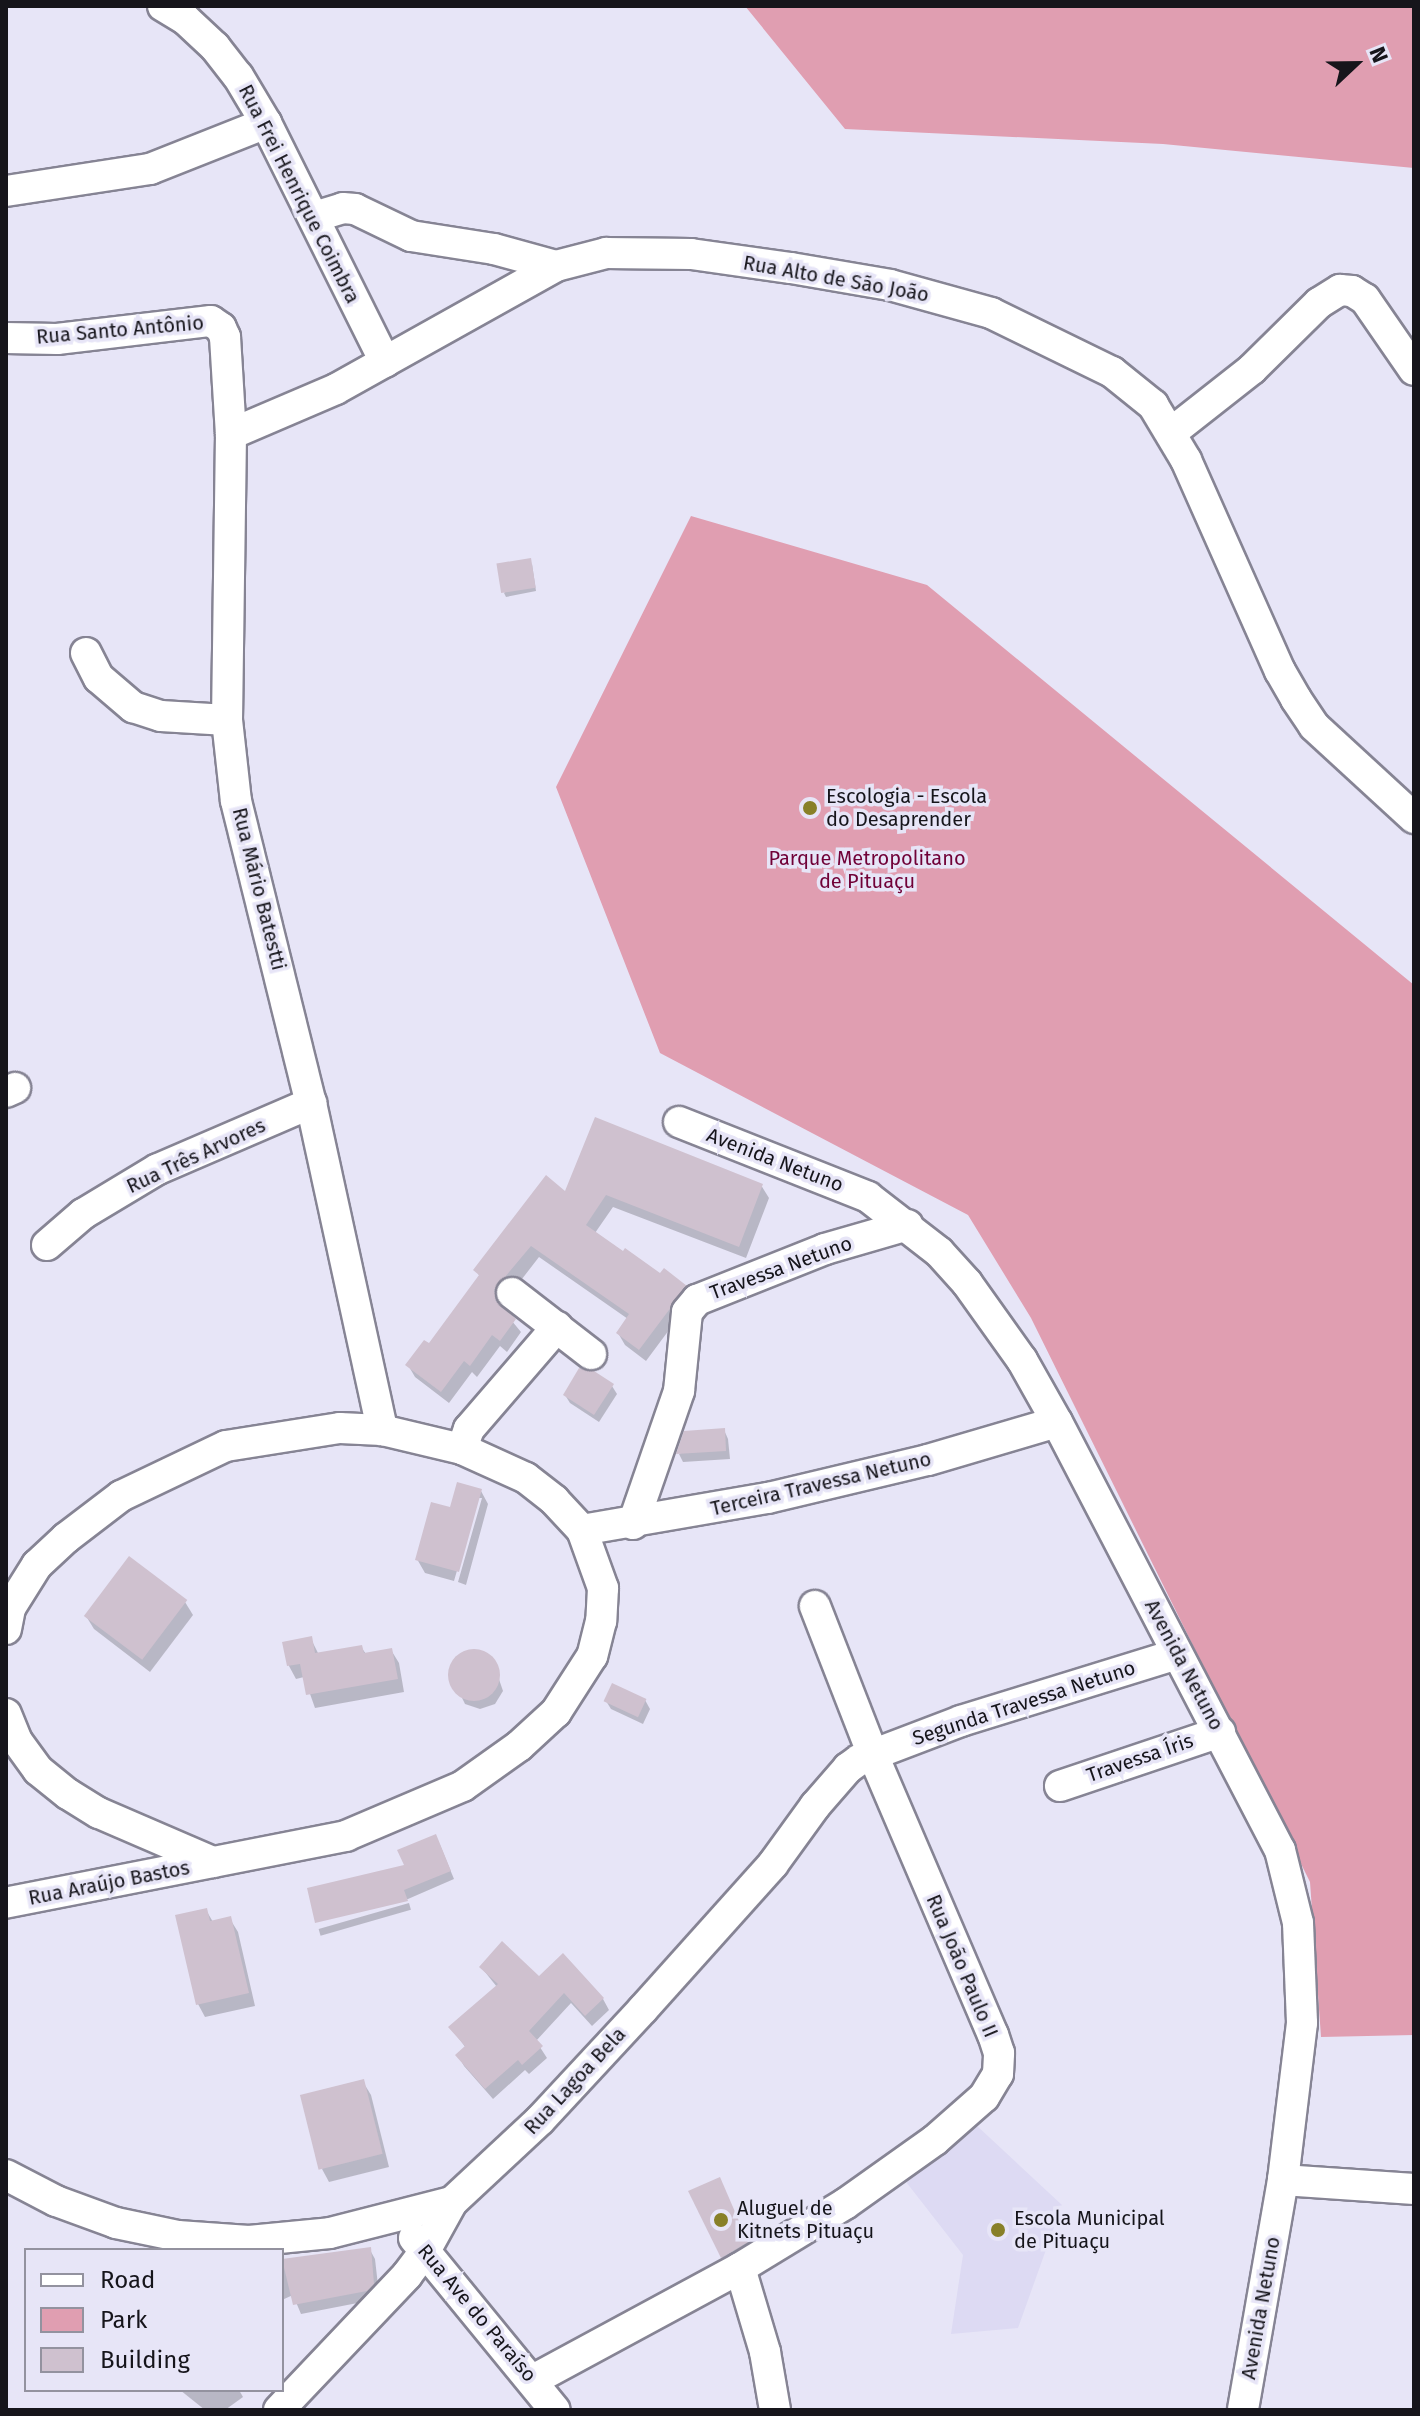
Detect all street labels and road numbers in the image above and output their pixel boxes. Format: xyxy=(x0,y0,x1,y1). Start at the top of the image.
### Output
street label: Rua Frei Henrique Coimbra xyxy=(233,81,365,307)
street label: Rua Alto de São João xyxy=(741,251,931,307)
street label: Rua Santo Antônio xyxy=(35,311,205,349)
street label: Rua Mário Batestti xyxy=(227,805,291,973)
street label: Rua Três Arvores xyxy=(123,1113,269,1199)
street label: Avenida Netuno xyxy=(703,1123,847,1197)
street label: Travessa Netuno xyxy=(707,1231,855,1305)
street label: Terceira Travessa Netuno xyxy=(708,1447,934,1521)
street label: Avenida Netuno xyxy=(1139,1596,1229,1734)
street label: Segunda Travessa Netuno xyxy=(910,1656,1138,1750)
street label: Travessa Íris xyxy=(1084,1729,1196,1787)
street label: Rua Araújo Bastos xyxy=(26,1856,192,1910)
street label: Rua João Paulo II xyxy=(921,1891,1003,2041)
street label: Rua Lagoa Bela xyxy=(519,2022,631,2140)
street label: Avenida Netuno xyxy=(1237,2235,1285,2381)
street label: Rua Ave do Paraíso xyxy=(412,2239,542,2387)

